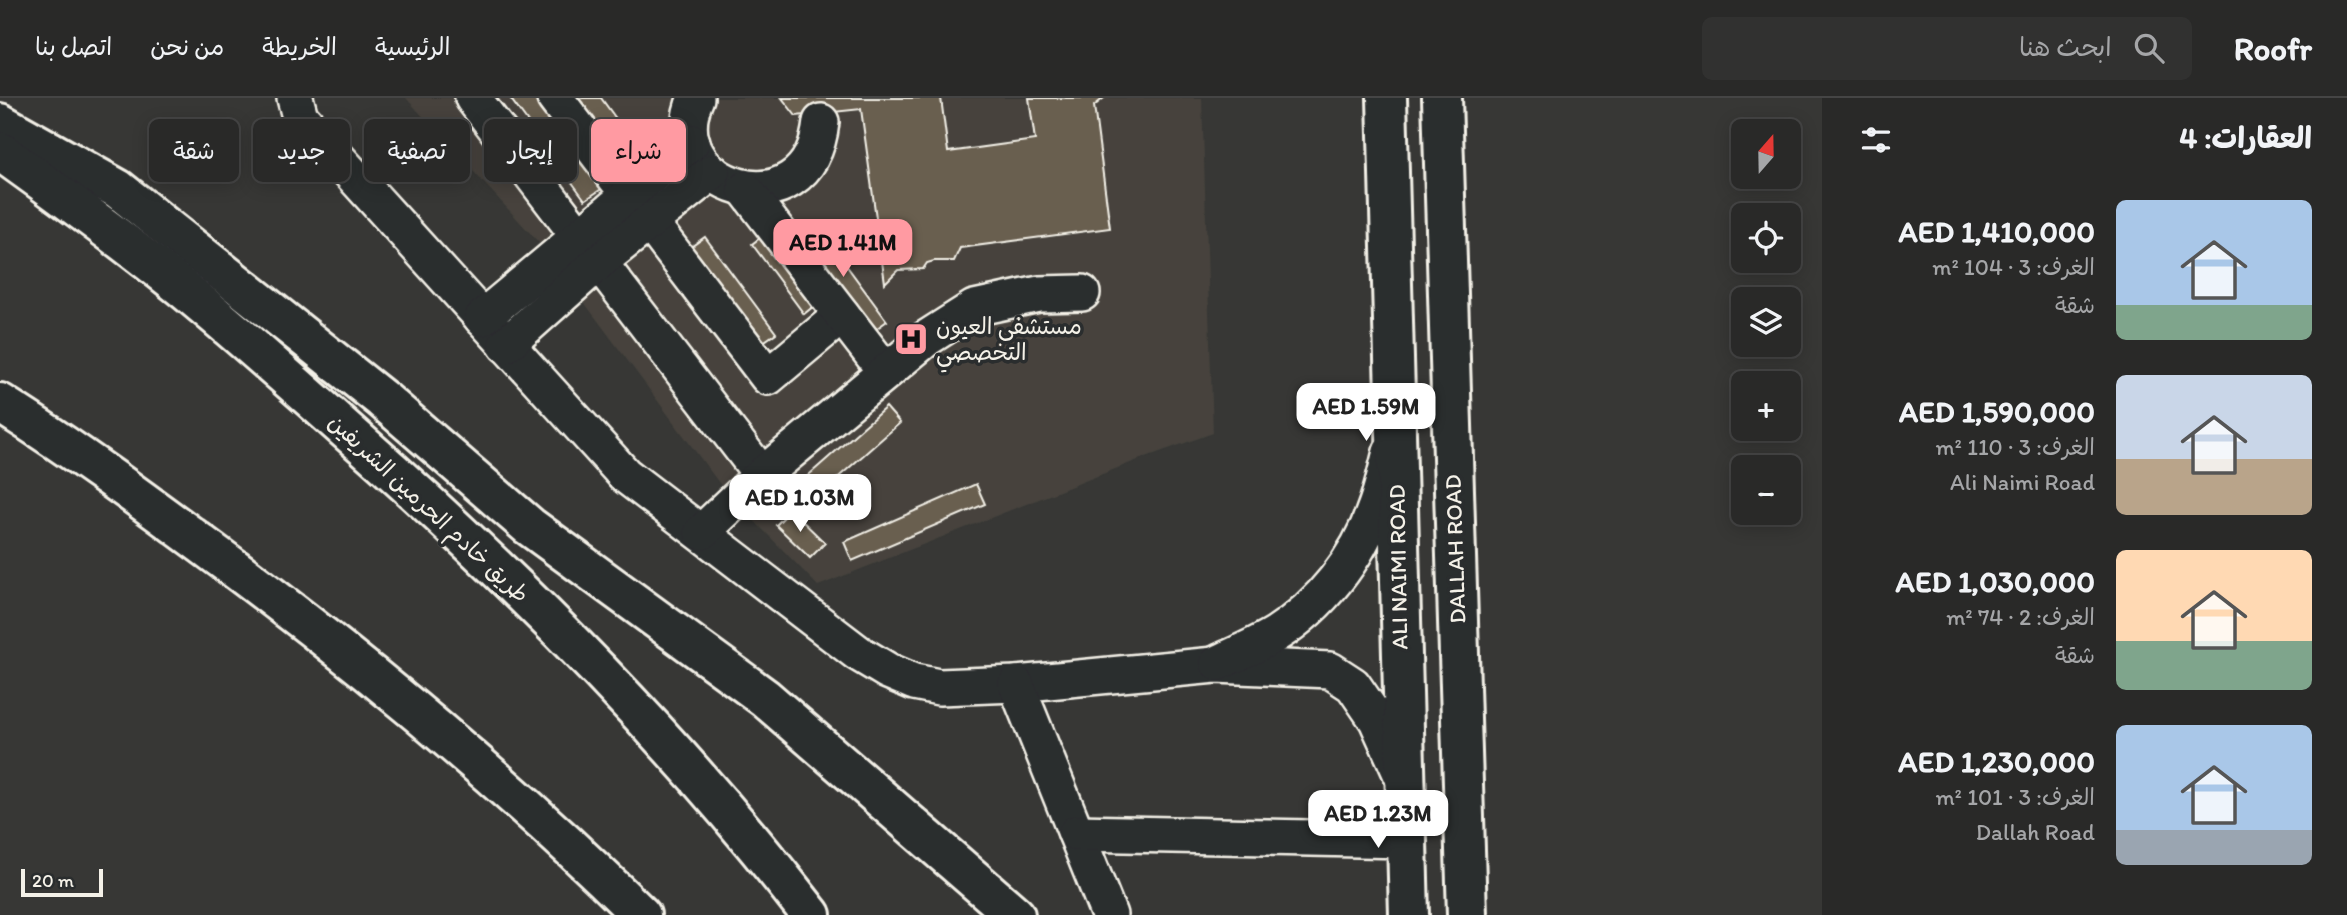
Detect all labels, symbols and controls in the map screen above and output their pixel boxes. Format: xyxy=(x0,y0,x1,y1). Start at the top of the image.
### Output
search box xyxy=(1702,17,2192,80)
icon: search xyxy=(2130,29,2168,67)
text: Roofr xyxy=(2234,29,2312,68)
text: ابحث هنا xyxy=(2019,31,2112,63)
text: اتصل بنا xyxy=(35,32,112,61)
text: من نحن xyxy=(150,32,224,61)
text: الخريطة xyxy=(262,32,337,61)
text: الرئيسية xyxy=(375,32,450,61)
chip: شقة xyxy=(149,119,239,182)
chip: جديد xyxy=(253,119,350,182)
chip: تصفية xyxy=(364,119,470,182)
chip: إيجار xyxy=(484,119,577,182)
chip: شراء xyxy=(591,119,686,182)
north arrow xyxy=(1731,119,1801,189)
map controls xyxy=(1731,119,1801,525)
text: العقارات: 4 xyxy=(2179,119,2312,156)
icon: filters xyxy=(1857,121,1895,159)
button: locate xyxy=(1731,203,1801,273)
text: AED 1,410,000 xyxy=(1898,213,2095,250)
pin: AED 1.41M xyxy=(763,220,923,279)
text: AED 1.41M xyxy=(789,228,897,256)
icon: home xyxy=(2172,228,2256,312)
text: الغرف: 3 · 104 m² xyxy=(1932,253,2095,281)
button: layers xyxy=(1731,287,1801,357)
text: شقة xyxy=(2055,291,2095,319)
place label: مستشفى العيون التخصصي xyxy=(936,312,1082,373)
hospital icon: مستشفى العيون التخصصي xyxy=(892,320,930,358)
button: + xyxy=(1731,371,1801,441)
pin: AED 1.59M xyxy=(1286,384,1446,443)
text: AED 1.59M xyxy=(1313,392,1420,420)
text: AED 1,590,000 xyxy=(1899,393,2095,430)
icon: home xyxy=(2172,403,2256,487)
street label: طريق خادم الحرمين الشريفين xyxy=(321,408,535,611)
text: الغرف: 3 · 110 m² xyxy=(1935,433,2095,461)
button: − xyxy=(1731,455,1801,525)
text: Ali Naimi Road xyxy=(1950,468,2095,496)
pin: AED 1.03M xyxy=(720,474,880,534)
street label: DALLAH ROAD xyxy=(1438,474,1472,624)
text: AED 1.03M xyxy=(745,483,855,511)
street label: ALI NAIMI ROAD xyxy=(1383,484,1413,650)
text: AED 1,030,000 xyxy=(1896,563,2095,600)
icon: home xyxy=(2172,578,2256,662)
text: الغرف: 2 · 74 m² xyxy=(1946,603,2095,631)
text: شقة xyxy=(2055,641,2095,669)
text: AED 1,230,000 xyxy=(1898,743,2095,780)
icon: home xyxy=(2172,753,2256,837)
text: الغرف: 3 · 101 m² xyxy=(1935,783,2095,811)
pin: AED 1.23M xyxy=(1298,790,1458,850)
text: AED 1.23M xyxy=(1324,799,1432,827)
text: Dallah Road xyxy=(1976,818,2095,846)
scale bar xyxy=(21,866,103,898)
text: 20 m xyxy=(32,869,74,892)

